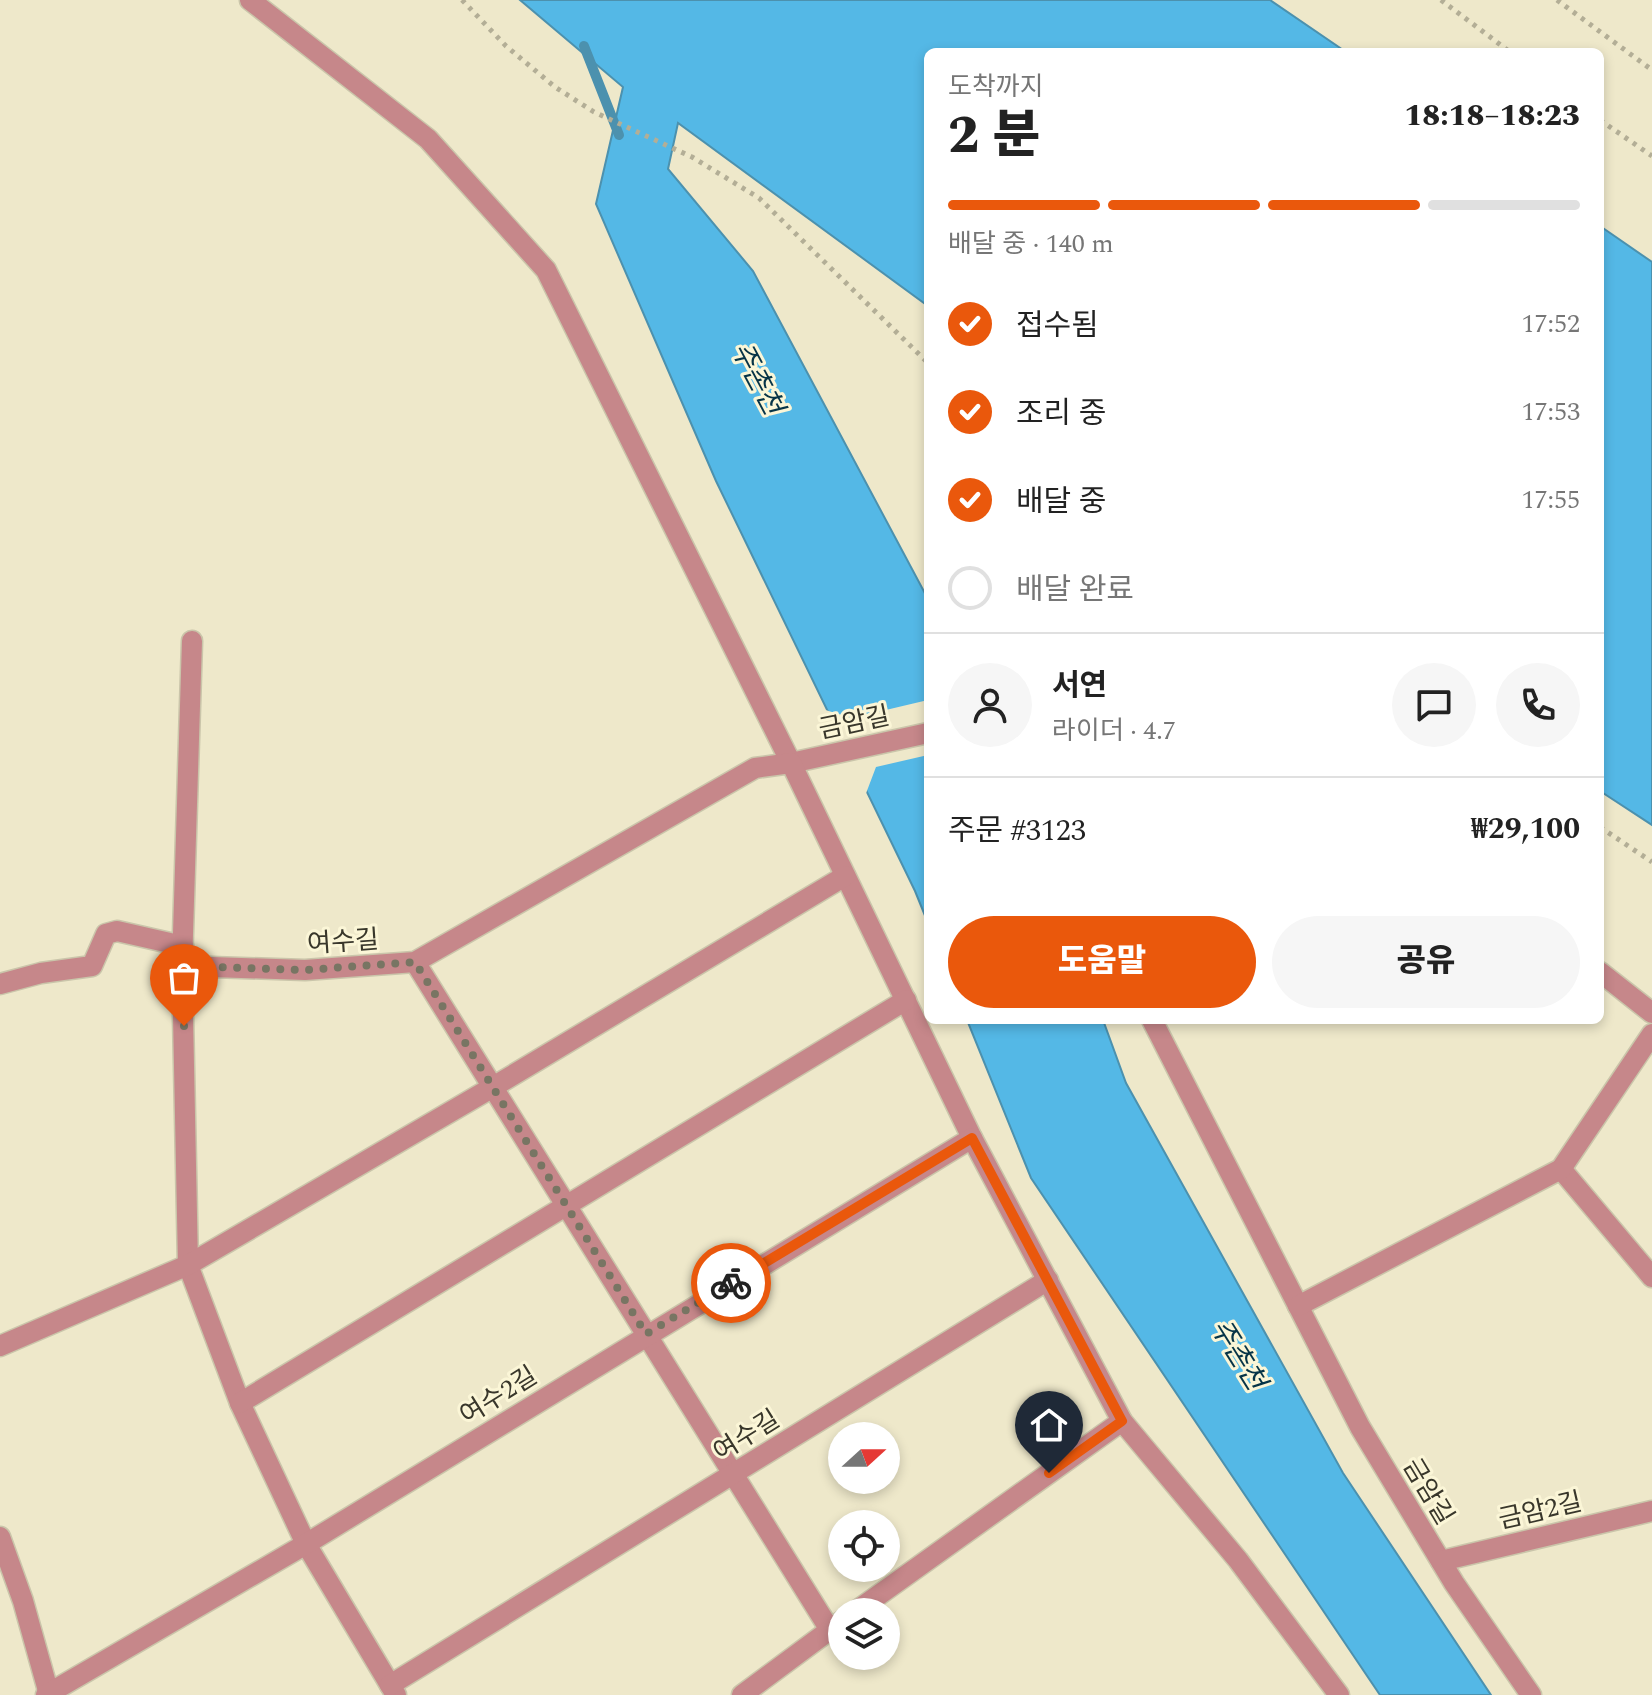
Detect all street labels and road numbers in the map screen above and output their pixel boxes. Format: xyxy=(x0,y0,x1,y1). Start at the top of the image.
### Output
street label: 금암길 xyxy=(815,696,893,750)
street label: 여수길 xyxy=(306,920,380,964)
street label: 여수2길 xyxy=(452,1356,545,1435)
street label: 여수길 xyxy=(706,1400,788,1472)
street label: 금암길 xyxy=(1393,1450,1464,1533)
street label: 금암2길 xyxy=(1494,1482,1586,1540)

